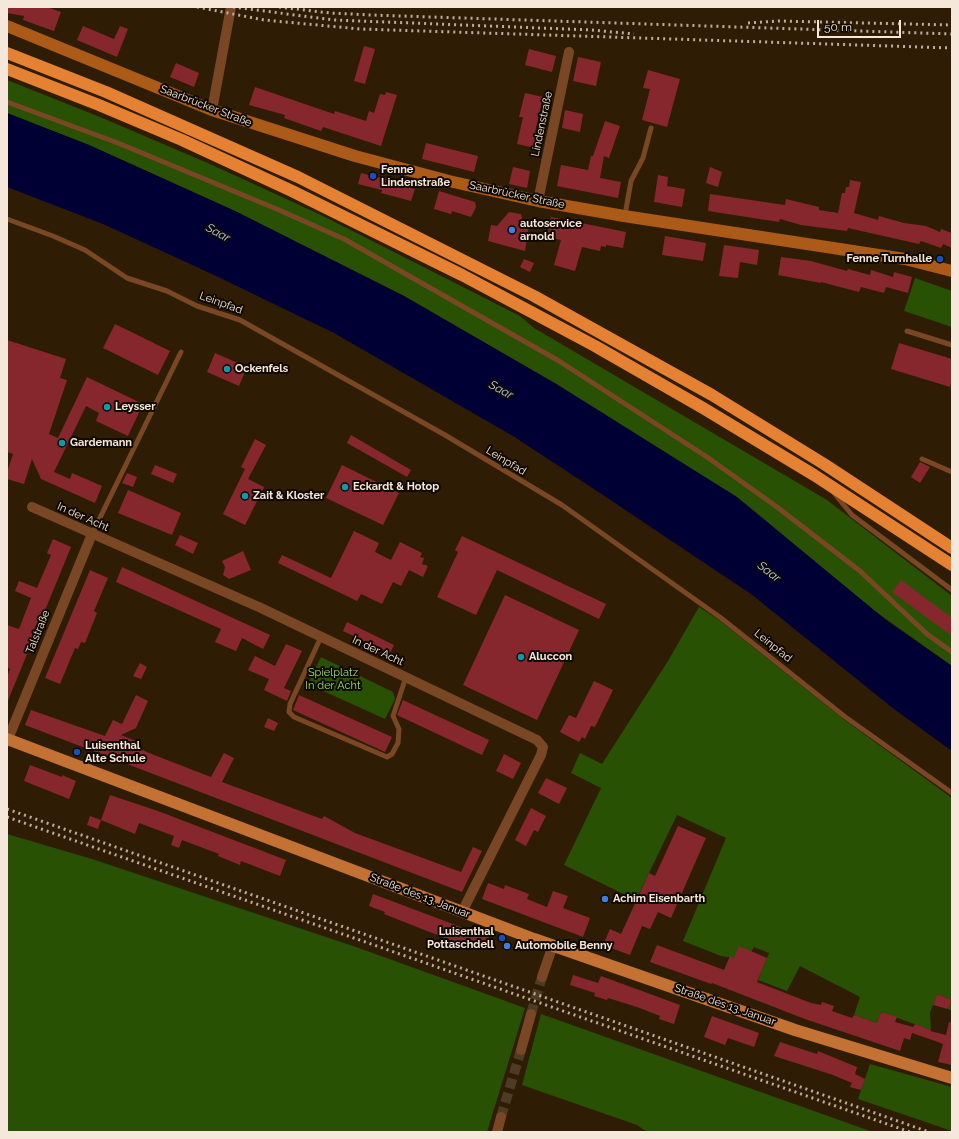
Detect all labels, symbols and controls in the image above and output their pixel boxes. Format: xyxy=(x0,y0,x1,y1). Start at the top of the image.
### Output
scale bar xyxy=(819,12,903,38)
text: 50 m xyxy=(824,20,852,34)
street label: Saarbrücker Straße xyxy=(158,82,254,130)
street label: Lindenstraße xyxy=(529,90,555,158)
place label: Fenne Lindenstraße xyxy=(381,163,450,189)
marker: Fenne Lindenstraße xyxy=(368,171,378,181)
street label: Saarbrücker Straße xyxy=(468,178,566,212)
place label: autoservice arnold xyxy=(520,217,582,243)
water label: Saar xyxy=(203,221,233,245)
marker: autoservice arnold xyxy=(507,225,517,235)
place label: Fenne Turnhalle xyxy=(847,252,932,266)
marker: Fenne Turnhalle xyxy=(935,254,945,264)
street label: Leinpfad xyxy=(198,289,244,317)
place label: Ockenfels xyxy=(235,362,288,376)
marker: Ockenfels xyxy=(222,364,232,374)
water label: Saar xyxy=(486,378,516,402)
place label: Leysser xyxy=(115,400,155,414)
marker: Leysser xyxy=(102,402,112,412)
place label: Gardemann xyxy=(70,436,132,450)
marker: Gardemann xyxy=(57,438,67,448)
street label: Leinpfad xyxy=(483,444,529,478)
place label: Eckardt & Hotop xyxy=(353,480,439,494)
marker: Eckardt & Hotop xyxy=(340,482,350,492)
place label: Zait & Kloster xyxy=(253,489,324,503)
marker: Zait & Kloster xyxy=(240,491,250,501)
street label: In der Acht xyxy=(55,500,111,534)
water label: Saar xyxy=(755,558,783,586)
street label: Talstraße xyxy=(23,608,53,656)
street label: Leinpfad xyxy=(751,627,795,665)
street label: In der Acht xyxy=(350,633,406,669)
place label: Aluccon xyxy=(529,650,572,664)
marker: Aluccon xyxy=(516,652,526,662)
park label: Spielplatz In der Acht xyxy=(305,666,361,692)
place label: Luisenthal Alte Schule xyxy=(85,739,146,765)
marker: Luisenthal Alte Schule xyxy=(72,747,82,757)
street label: Straße des 13. Januar xyxy=(368,871,472,921)
place label: Achim Eisenbarth xyxy=(613,892,705,906)
marker: Achim Eisenbarth xyxy=(600,894,610,904)
place label: Luisenthal Pottaschdell xyxy=(427,925,494,951)
marker: Luisenthal Pottaschdell xyxy=(497,933,507,943)
place label: Automobile Benny xyxy=(515,939,613,953)
marker: Automobile Benny xyxy=(502,941,512,951)
street label: Straße des 13. Januar xyxy=(673,981,777,1029)

